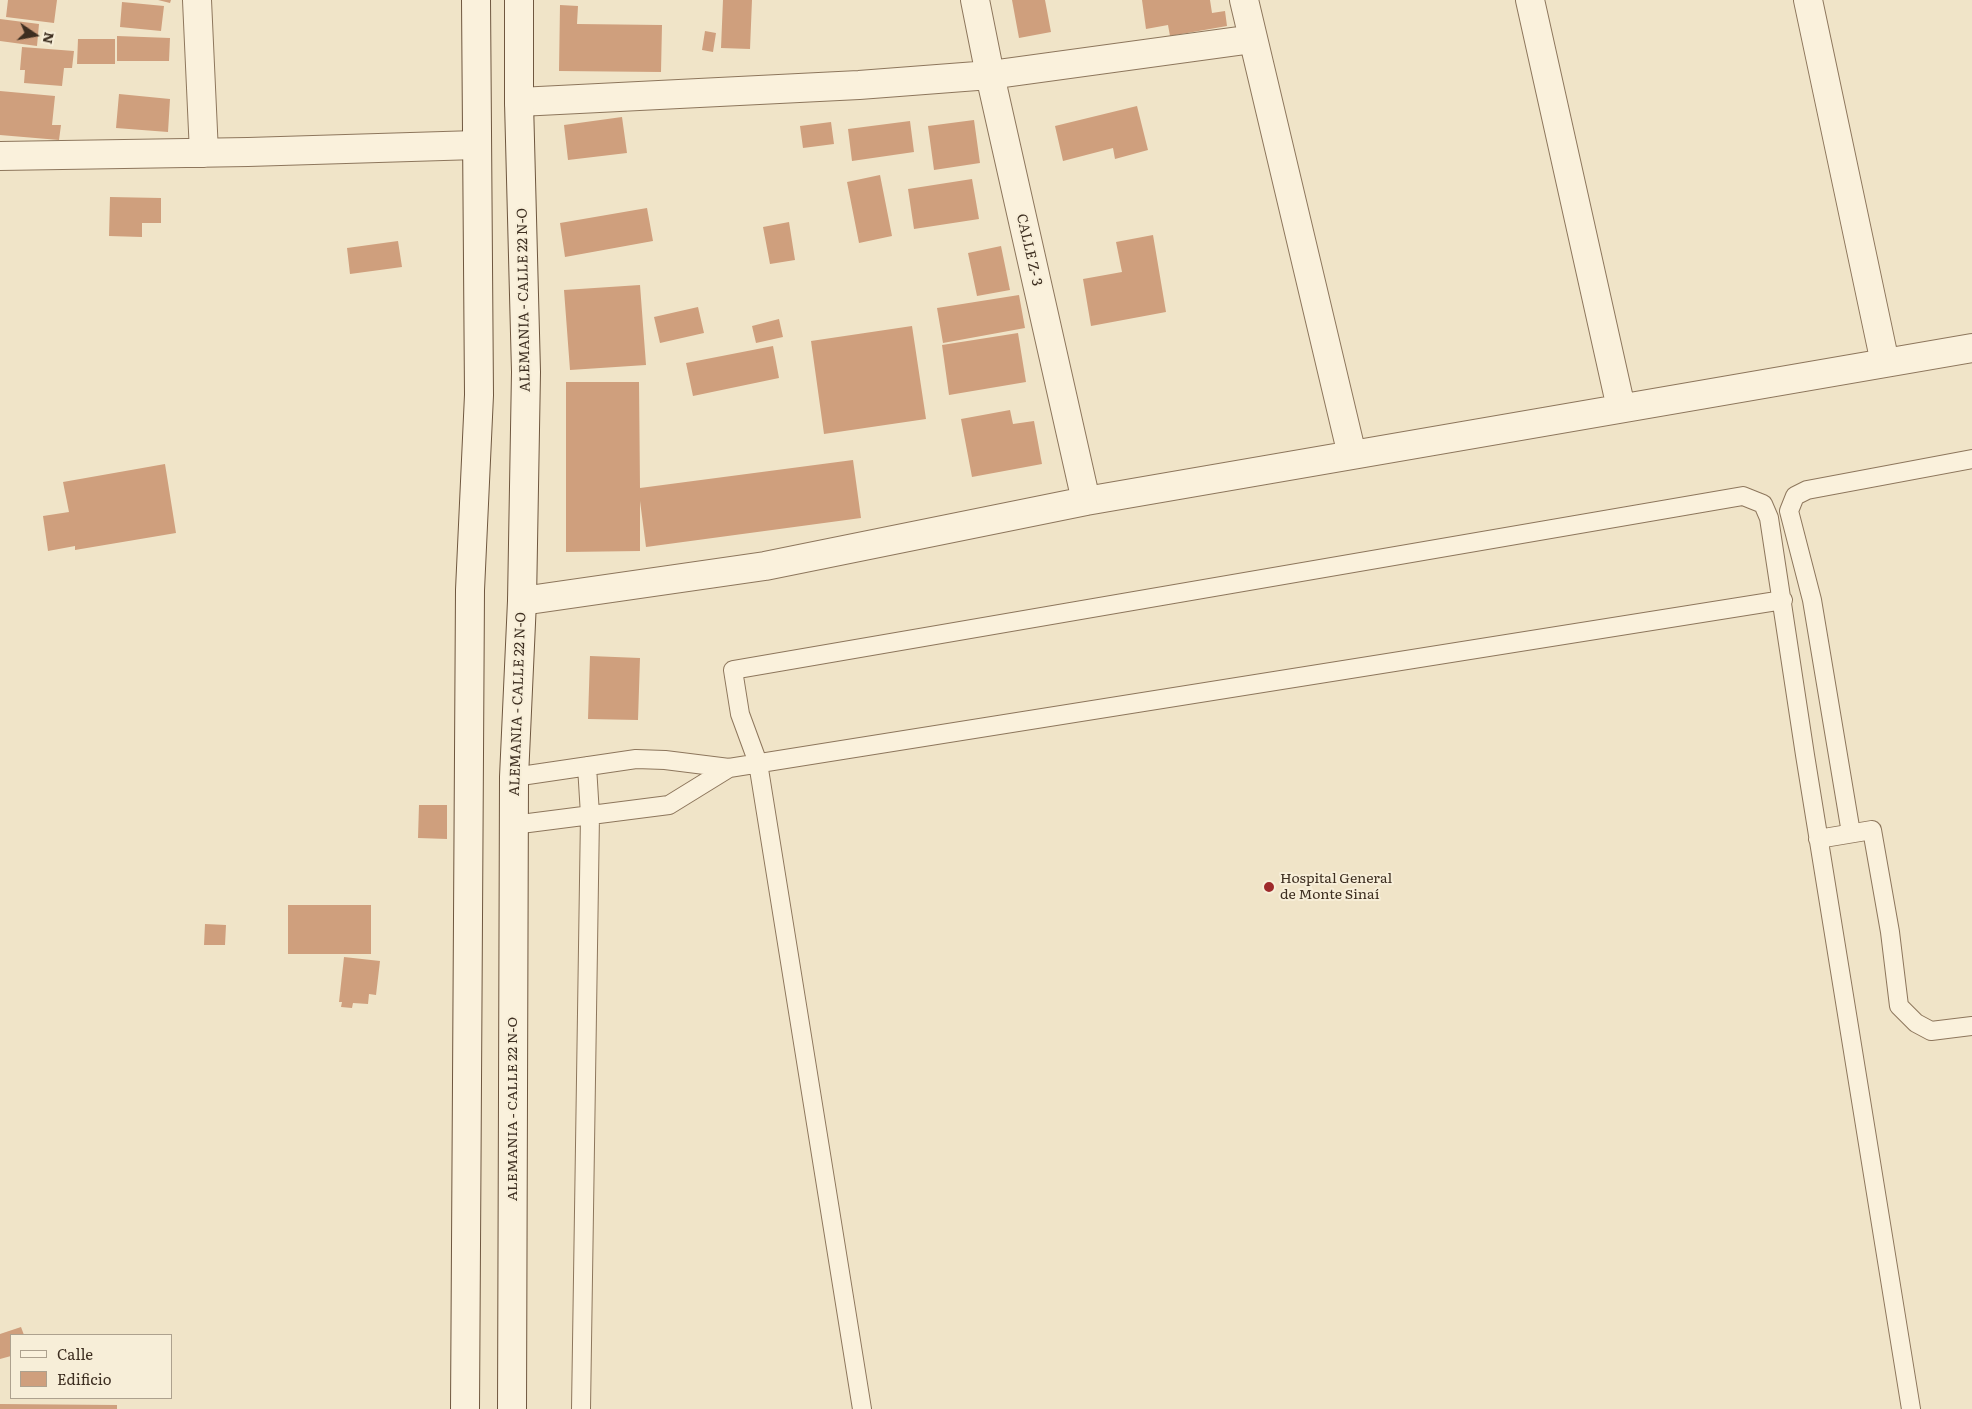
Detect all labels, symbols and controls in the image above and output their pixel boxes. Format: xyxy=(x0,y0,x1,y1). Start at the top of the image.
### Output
north arrow xyxy=(10,10,60,60)
text: N xyxy=(39,30,61,46)
street label: ALEMANIA - CALLE 22 N-O xyxy=(514,208,534,392)
street label: CALLE Z- 3 xyxy=(1013,212,1045,288)
street label: ALEMANIA - CALLE 22 N-O xyxy=(506,612,530,796)
place label: Hospital General de Monte Sinaí xyxy=(1280,871,1392,904)
marker: Hospital General de Monte Sinaí xyxy=(1262,880,1276,894)
street label: ALEMANIA - CALLE 22 N-O xyxy=(505,1017,521,1201)
legend xyxy=(10,1334,172,1399)
text: Calle xyxy=(57,1342,93,1365)
text: Edificio xyxy=(57,1367,112,1390)

